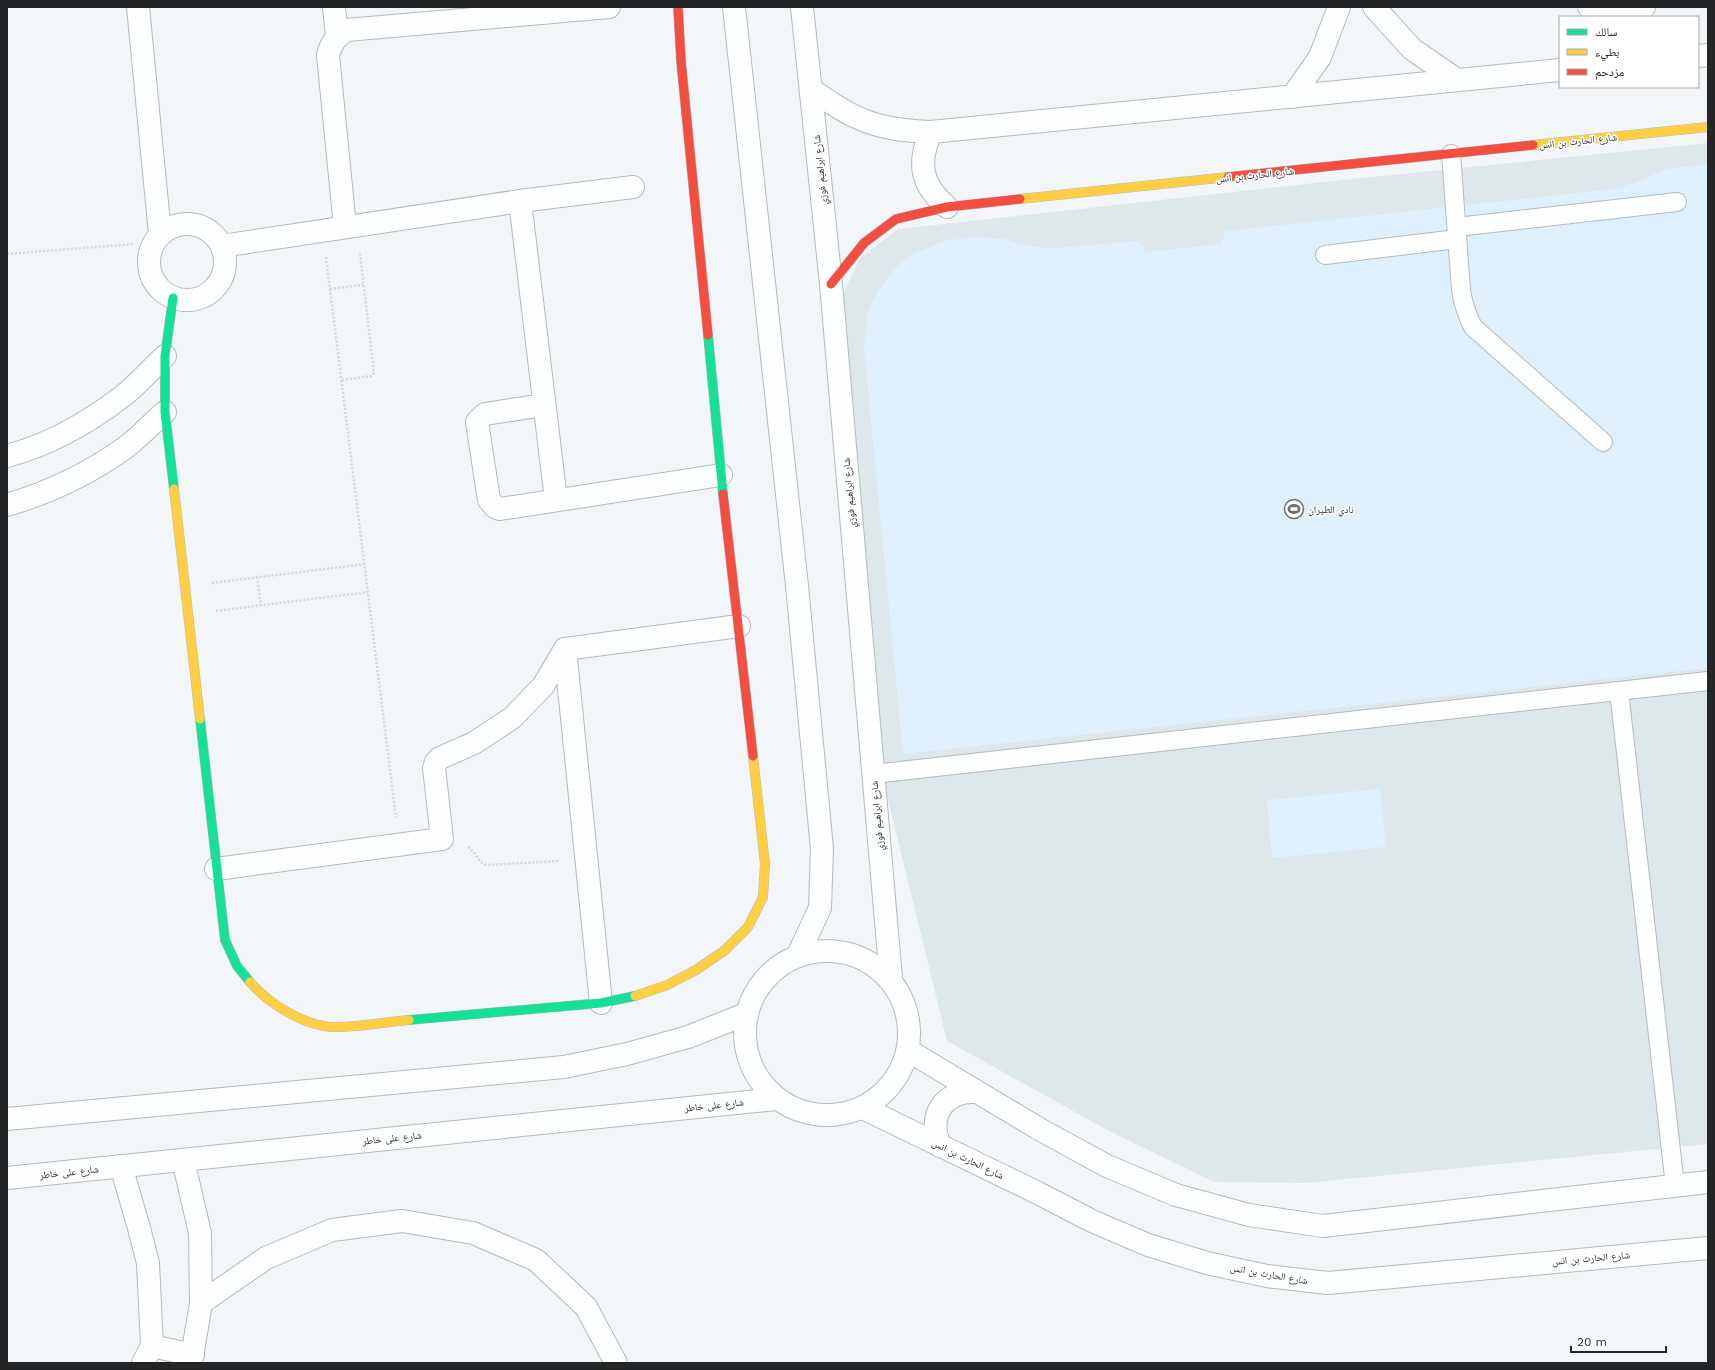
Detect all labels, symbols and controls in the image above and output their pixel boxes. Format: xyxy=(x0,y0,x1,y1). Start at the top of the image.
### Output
legend xyxy=(1559,16,1699,88)
text: سالك xyxy=(1595,25,1617,39)
text: بطيء xyxy=(1595,45,1619,62)
text: مزدحم xyxy=(1595,65,1624,80)
street label: شارع الحارث بن انس xyxy=(1538,131,1618,152)
street label: شارع ابراهيم فوزي xyxy=(811,134,832,206)
street label: شارع الحارث بن انس xyxy=(1215,165,1295,186)
street label: شارع ابراهيم فوزي xyxy=(840,457,860,528)
sports icon: نادي الطيران xyxy=(1283,498,1305,520)
place label: نادي الطيران xyxy=(1308,504,1354,517)
street label: شارع ابراهيم فوزي xyxy=(868,780,888,851)
street label: شارع على خاطر xyxy=(683,1096,745,1115)
street label: شارع على خاطر xyxy=(361,1129,423,1148)
street label: شارع الحارث بن انس xyxy=(930,1137,1006,1182)
street label: شارع على خاطر xyxy=(38,1163,100,1182)
street label: شارع الحارث بن انس xyxy=(1551,1249,1631,1268)
street label: شارع الحارث بن انس xyxy=(1229,1262,1309,1287)
scale bar xyxy=(1571,1328,1666,1354)
text: 20 m xyxy=(1577,1335,1607,1349)

